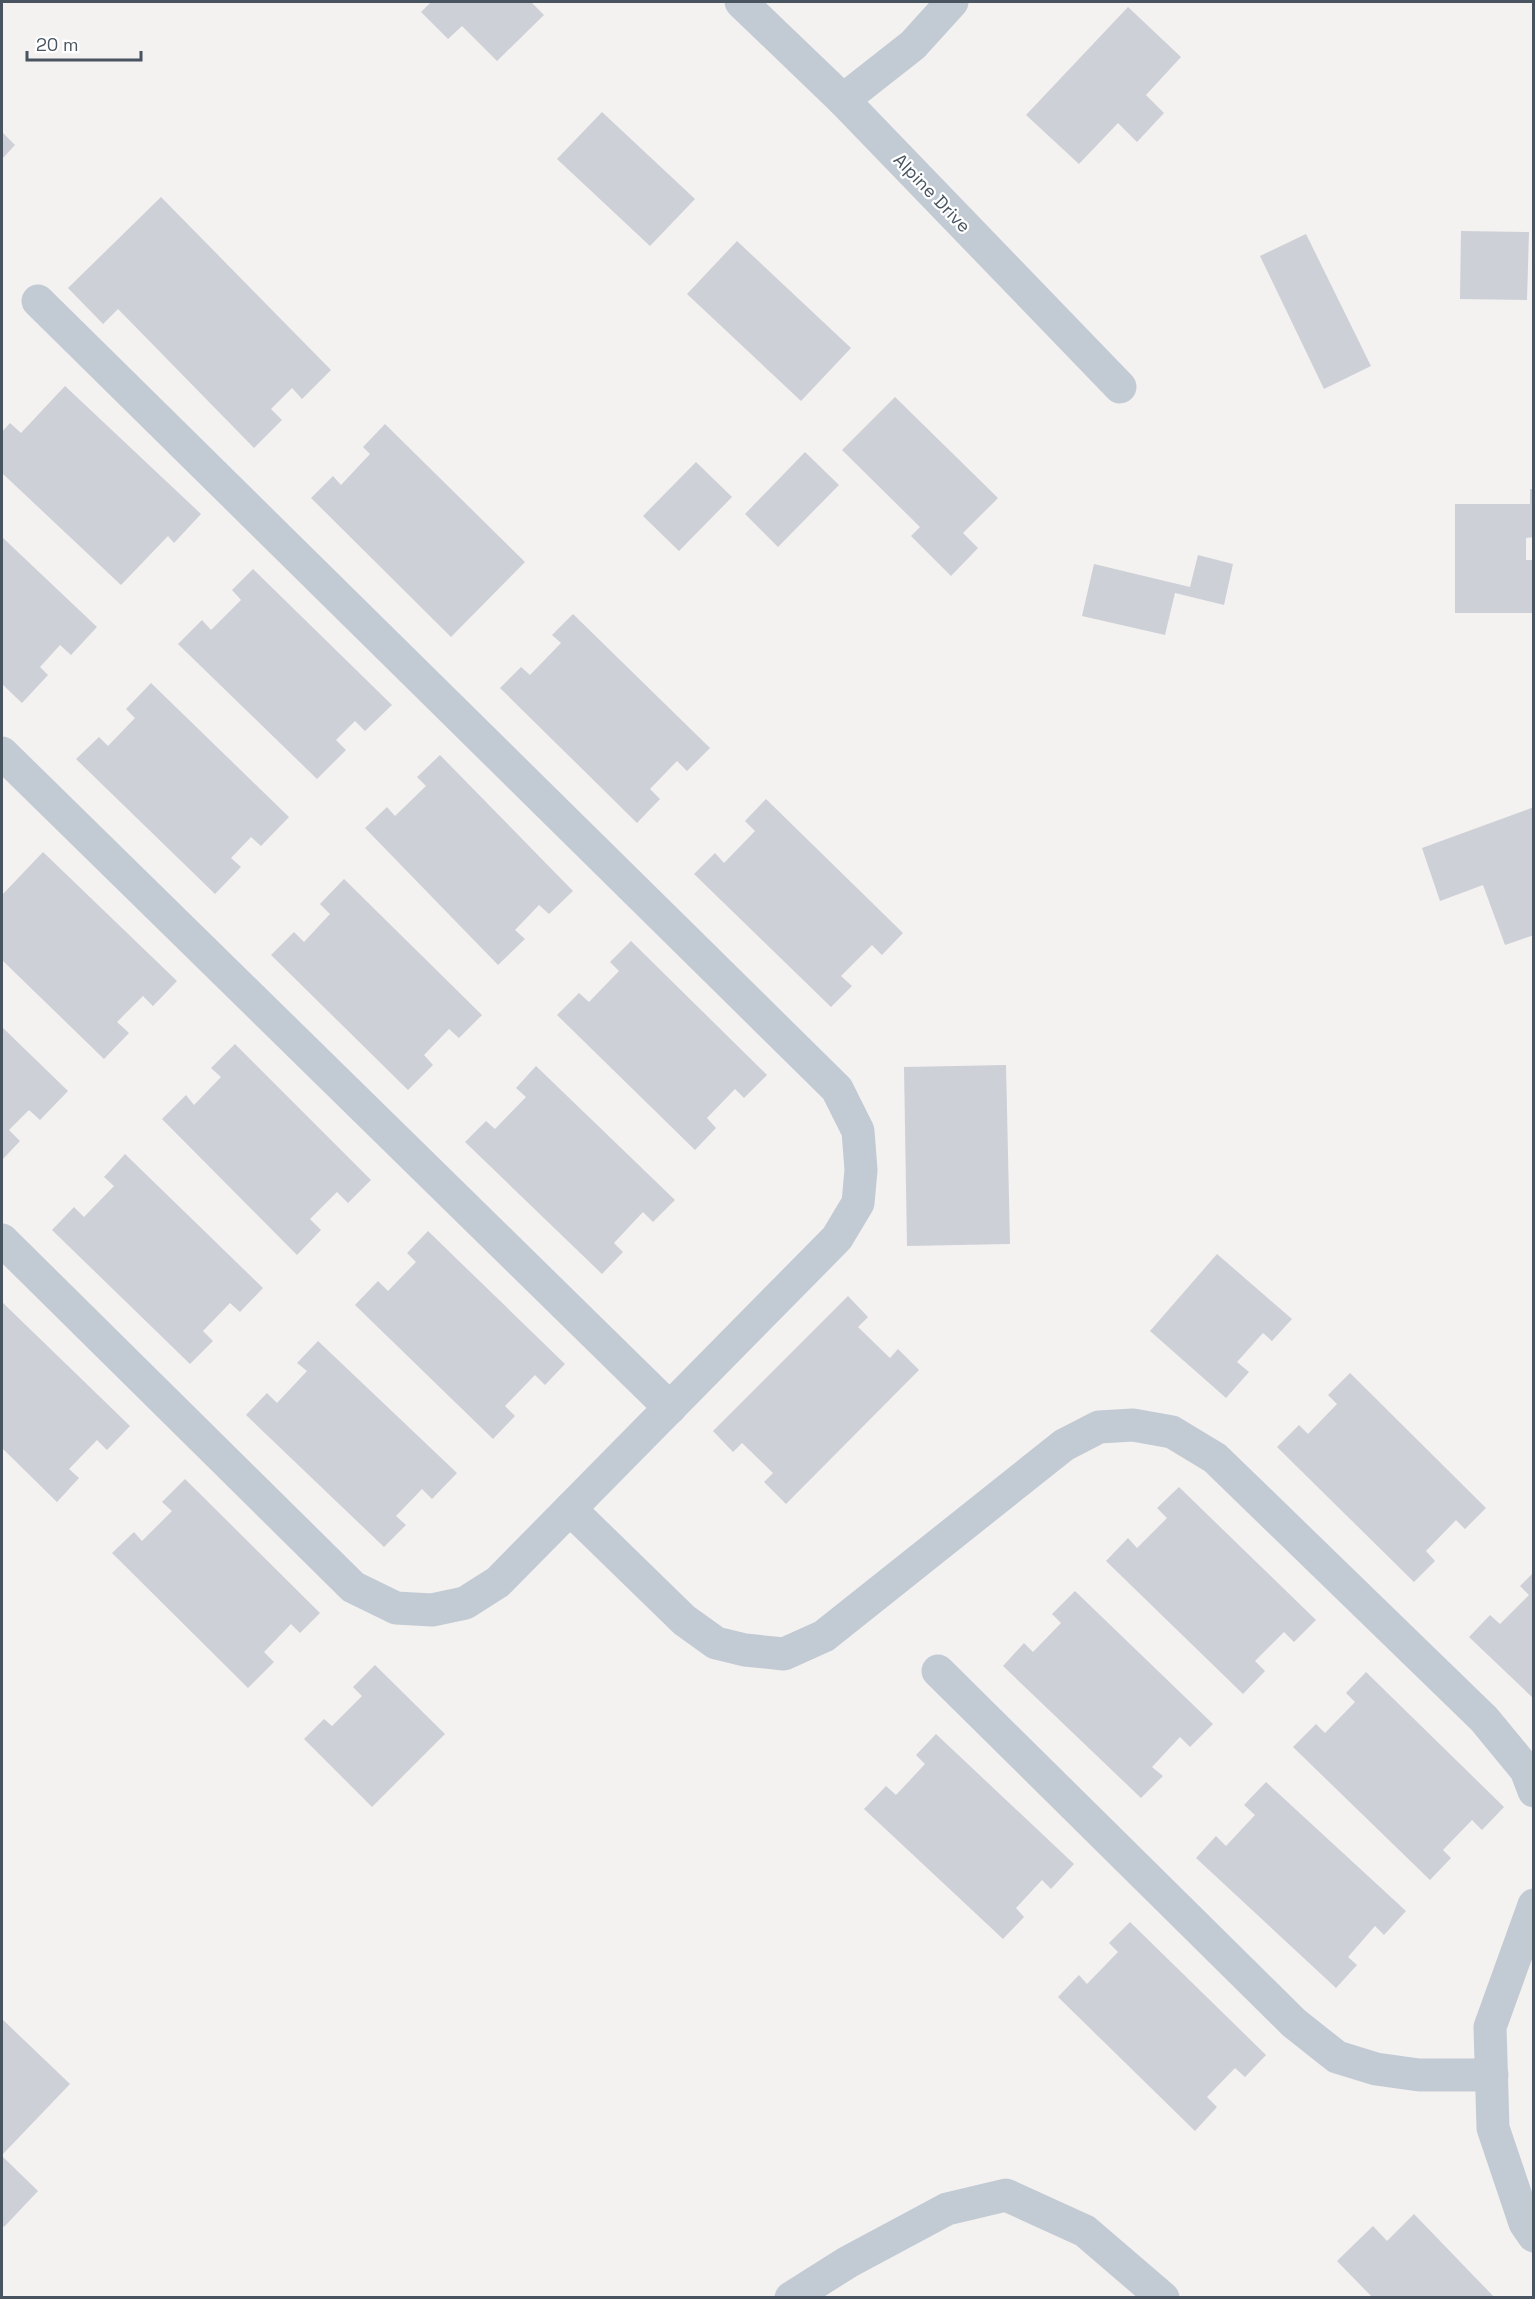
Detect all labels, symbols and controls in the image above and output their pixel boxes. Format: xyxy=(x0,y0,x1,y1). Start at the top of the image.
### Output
scale bar xyxy=(27,24,141,62)
text: 20 m xyxy=(36,33,79,56)
street label: Alpine Drive xyxy=(889,148,976,237)

